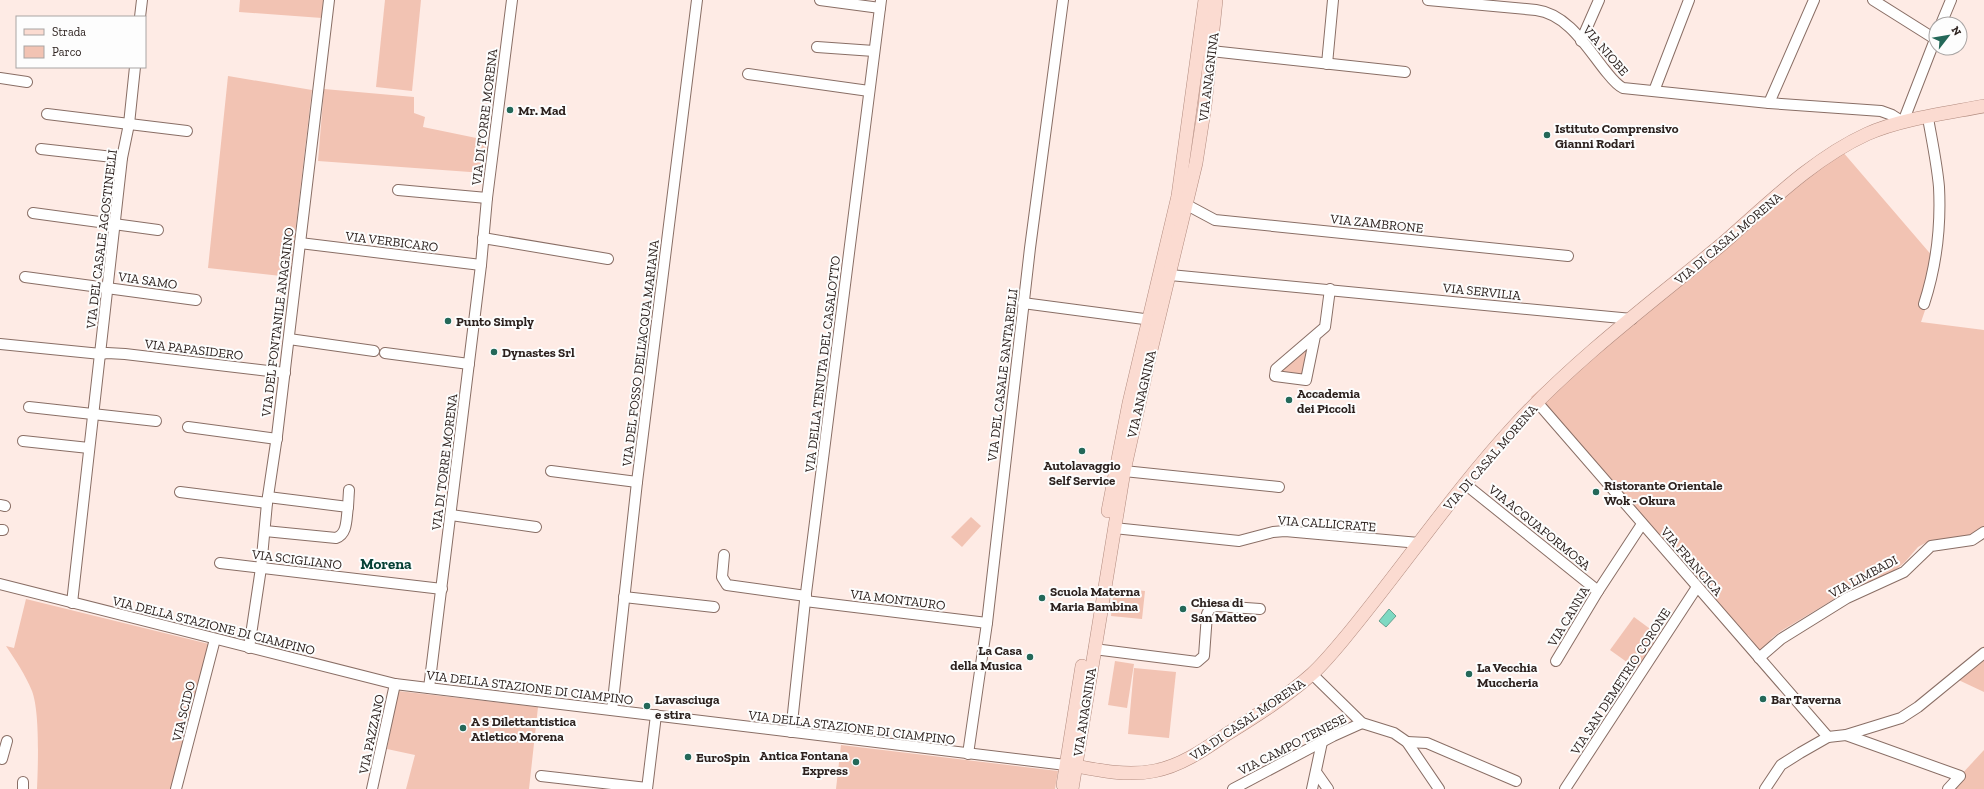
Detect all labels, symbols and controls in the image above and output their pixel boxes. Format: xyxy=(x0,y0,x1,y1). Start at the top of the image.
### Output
legend xyxy=(16,16,146,68)
north arrow xyxy=(1928,16,1968,56)
street label: VIA NIOBE xyxy=(1579,21,1632,79)
text: N xyxy=(1948,24,1964,39)
text: Strada xyxy=(52,25,86,39)
street label: VIA ANAGNINA xyxy=(1195,31,1221,123)
text: Parco xyxy=(52,45,81,59)
street label: VIA DI TORRE MORENA xyxy=(469,47,500,187)
place label: Mr. Mad xyxy=(518,103,567,118)
marker: Mr. Mad xyxy=(505,105,515,115)
place label: Istituto Comprensivo Gianni Rodari xyxy=(1555,121,1679,151)
marker: Istituto Comprensivo Gianni Rodari xyxy=(1542,130,1552,140)
street label: VIA DEL CASALE AGOSTINELLI xyxy=(83,149,120,331)
street label: VIA DI CASAL MORENA xyxy=(1671,189,1785,288)
street label: VIA ZAMBRONE xyxy=(1329,211,1424,236)
street label: VIA DEL FONTANILE ANAGNINO xyxy=(258,227,297,418)
street label: VIA VERBICARO xyxy=(344,228,439,255)
street label: VIA DEL FOSSO DELL'ACQUA MARIANA xyxy=(619,238,662,468)
street label: VIA DELLA TENUTA DEL CASALOTTO xyxy=(802,255,843,474)
street label: VIA SAMO xyxy=(116,269,178,292)
street label: VIA SERVILIA xyxy=(1441,280,1522,303)
street label: VIA DEL CASALE SANTARELLI xyxy=(984,288,1021,463)
place label: Punto Simply xyxy=(456,314,534,329)
marker: Punto Simply xyxy=(443,316,453,326)
street label: VIA PAPASIDERO xyxy=(143,336,244,363)
place label: Dynastes Srl xyxy=(502,345,575,360)
marker: Dynastes Srl xyxy=(489,347,499,357)
street label: VIA ANAGNINA xyxy=(1124,348,1159,440)
place label: Accademia dei Piccoli xyxy=(1297,386,1361,416)
street label: VIA DI TORRE MORENA xyxy=(429,392,460,532)
marker: Accademia dei Piccoli xyxy=(1284,395,1294,405)
street label: VIA DI CASAL MORENA xyxy=(1440,401,1541,514)
marker: Autolavaggio Self Service xyxy=(1077,446,1087,456)
place label: Autolavaggio Self Service xyxy=(1043,458,1121,488)
place label: Ristorante Orientale Wok - Okura xyxy=(1604,478,1723,508)
street label: VIA ACQUAFORMOSA xyxy=(1485,481,1594,573)
marker: Ristorante Orientale Wok - Okura xyxy=(1591,487,1601,497)
street label: VIA CALLICRATE xyxy=(1276,513,1377,534)
street label: VIA FRANCICA xyxy=(1657,523,1726,599)
street label: VIA SCIGLIANO xyxy=(250,546,343,572)
street label: VIA LIMBADI xyxy=(1825,552,1900,601)
district label: Morena xyxy=(360,555,412,573)
street label: VIA CANNA xyxy=(1544,583,1593,650)
place label: Scuola Materna Maria Bambina xyxy=(1050,584,1141,614)
street label: VIA MONTAURO xyxy=(849,586,946,613)
street label: VIA DELLA STAZIONE DI CIAMPINO xyxy=(110,593,317,658)
marker: Scuola Materna Maria Bambina xyxy=(1037,593,1047,603)
place label: Chiesa di San Matteo xyxy=(1191,595,1257,625)
marker: Chiesa di San Matteo xyxy=(1178,604,1188,614)
street label: VIA SAN DEMETRIO CORONE xyxy=(1567,605,1674,758)
place label: La Casa della Musica xyxy=(950,643,1022,673)
marker: La Casa della Musica xyxy=(1025,652,1035,662)
place label: La Vecchia Muccheria xyxy=(1477,660,1539,690)
street label: VIA ANAGNINA xyxy=(1070,666,1099,758)
street label: VIA DELLA STAZIONE DI CIAMPINO xyxy=(425,667,634,708)
marker: La Vecchia Muccheria xyxy=(1464,669,1474,679)
street label: VIA DI CASAL MORENA xyxy=(1186,675,1308,764)
street label: VIA SCIDO xyxy=(169,679,198,744)
place label: Lavasciuga e stira xyxy=(655,692,720,722)
place label: Bar Taverna xyxy=(1771,692,1842,707)
street label: VIA PAZZANO xyxy=(356,693,387,776)
marker: Bar Taverna xyxy=(1758,694,1768,704)
marker: Lavasciuga e stira xyxy=(642,701,652,711)
street label: VIA DELLA STAZIONE DI CIAMPINO xyxy=(747,707,956,748)
street label: VIA CAMPO TENESE xyxy=(1235,711,1349,779)
place label: A S Dilettantistica Atletico Morena xyxy=(471,714,576,744)
marker: A S Dilettantistica Atletico Morena xyxy=(458,723,468,733)
place label: Antica Fontana Express xyxy=(759,748,848,778)
place label: EuroSpin xyxy=(696,750,750,765)
marker: EuroSpin xyxy=(683,752,693,762)
marker: Antica Fontana Express xyxy=(851,757,861,767)

